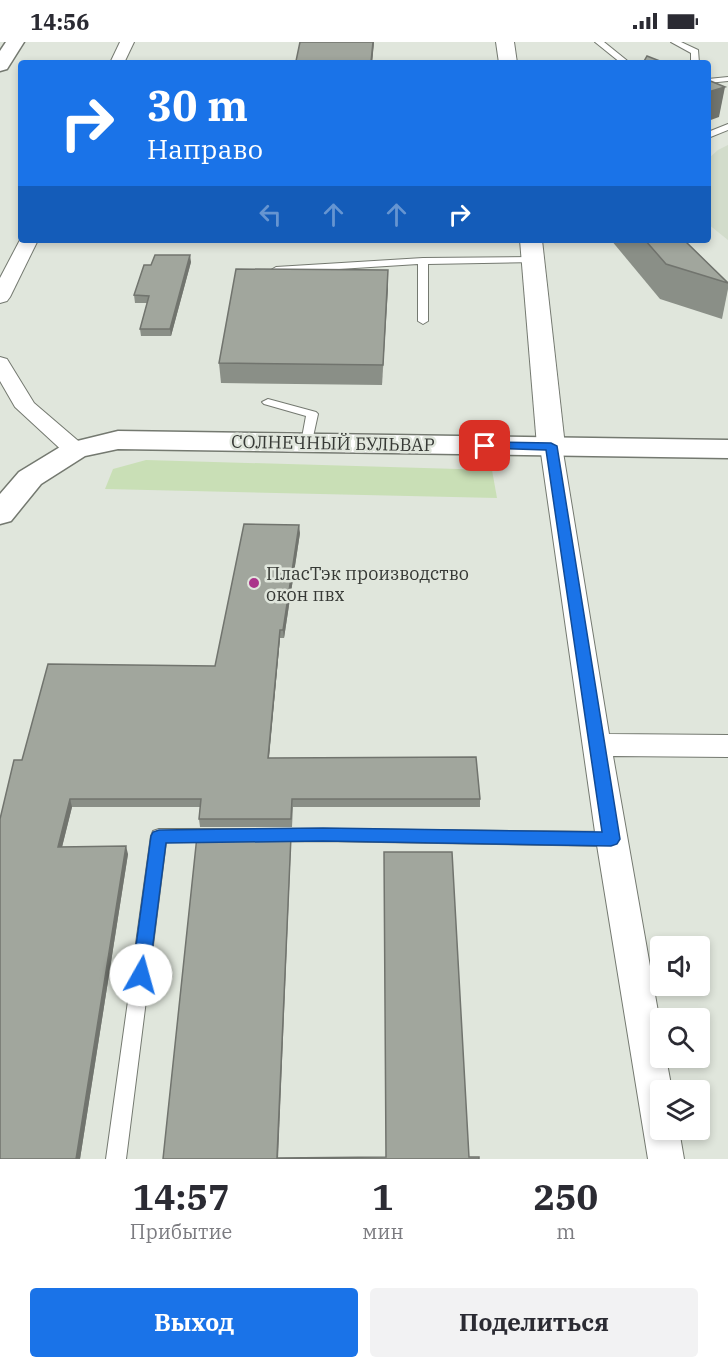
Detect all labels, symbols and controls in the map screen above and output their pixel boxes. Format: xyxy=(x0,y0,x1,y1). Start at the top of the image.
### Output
text: 14:56 xyxy=(30,7,89,36)
text: 30 m xyxy=(147,78,248,133)
icon: right xyxy=(48,84,126,162)
text: Направо xyxy=(147,131,263,166)
icon: left xyxy=(254,198,287,231)
icon: ahead xyxy=(317,198,350,231)
icon: ahead xyxy=(380,198,413,231)
icon: right xyxy=(443,198,476,231)
pin xyxy=(459,420,510,471)
icon: arrive xyxy=(468,429,501,462)
street label: СОЛНЕЧНЫЙ БУЛЬВАР xyxy=(231,430,435,456)
place label: ПласТэк производство окон пвх xyxy=(266,562,469,606)
marker: ПласТэк производство окон пвх xyxy=(247,576,261,590)
map controls xyxy=(650,936,710,1140)
button: sound xyxy=(650,936,710,996)
position arrow xyxy=(109,943,173,1007)
button: search xyxy=(650,1008,710,1068)
button: layers xyxy=(650,1080,710,1140)
text: 14:57 xyxy=(132,1173,230,1220)
text: 1 xyxy=(372,1173,394,1220)
text: 250 xyxy=(533,1173,598,1220)
text: Прибытие xyxy=(130,1218,232,1245)
text: мин xyxy=(362,1218,404,1245)
text: m xyxy=(556,1218,575,1245)
button: Выход xyxy=(30,1288,358,1357)
button: Поделиться xyxy=(370,1288,698,1357)

